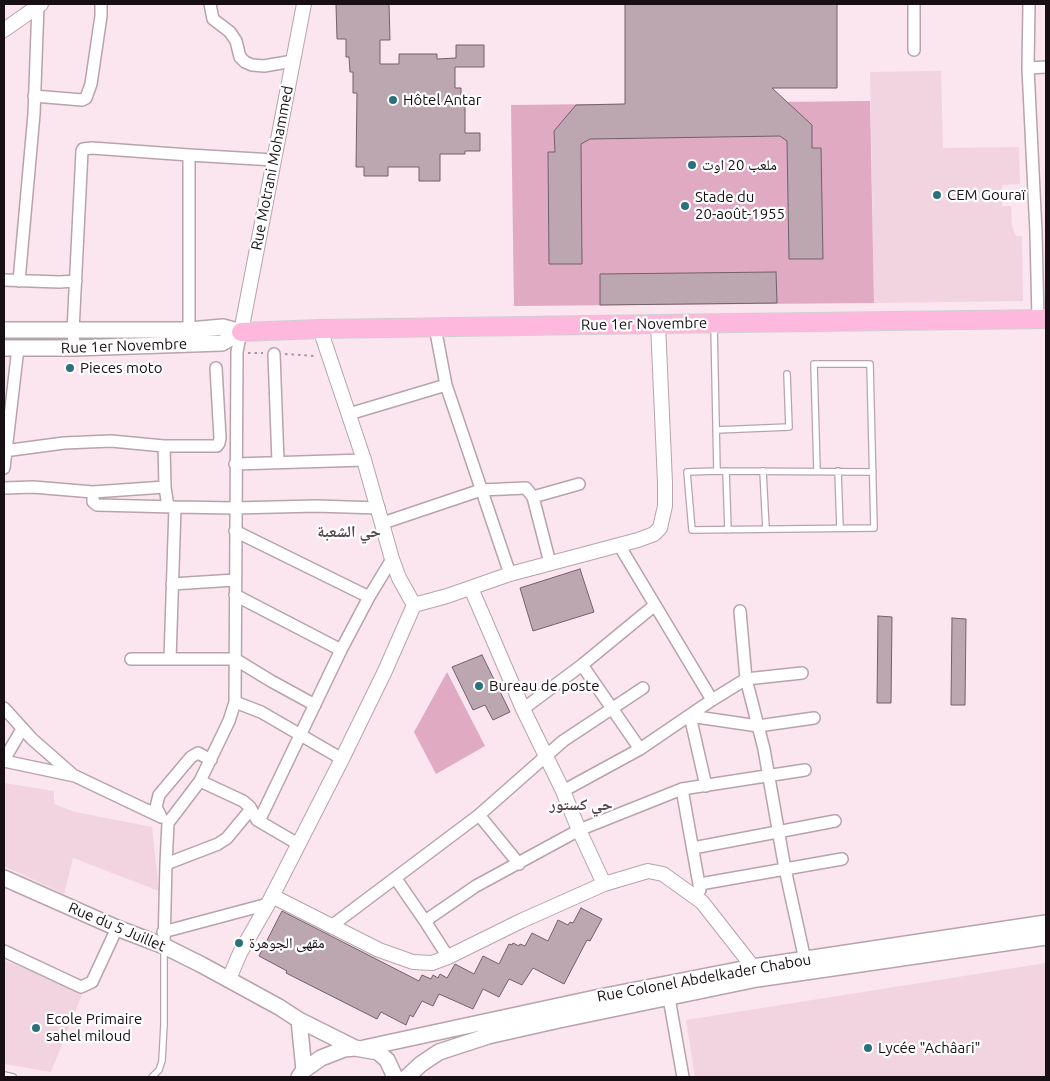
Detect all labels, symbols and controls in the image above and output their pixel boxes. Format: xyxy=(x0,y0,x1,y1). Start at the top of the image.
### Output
street label: Rue Motrani Mohammed xyxy=(247,84,297,252)
place label: Hôtel Antar xyxy=(403,91,481,109)
marker: Hôtel Antar xyxy=(387,94,399,106)
place label: ملعب 20 اوت xyxy=(702,156,777,174)
marker: ملعب 20 اوت xyxy=(686,159,698,171)
place label: CEM Gouraï xyxy=(947,186,1025,204)
place label: Stade du 20-août-1955 xyxy=(695,188,785,223)
marker: CEM Gouraï xyxy=(931,189,943,201)
marker: Stade du 20-août-1955 xyxy=(679,200,691,212)
street label: Rue 1er Novembre xyxy=(581,314,707,334)
street label: Rue 1er Novembre xyxy=(61,335,187,357)
place label: Pieces moto xyxy=(80,359,162,377)
marker: Pieces moto xyxy=(64,362,76,374)
district label: حي الشعبة xyxy=(317,522,381,542)
place label: Bureau de poste xyxy=(489,677,599,695)
marker: Bureau de poste xyxy=(473,680,485,692)
district label: حي كستور xyxy=(549,795,613,815)
street label: Rue du 5 Juillet xyxy=(66,898,168,956)
place label: مقهى الجوهرة xyxy=(249,934,325,952)
marker: مقهى الجوهرة xyxy=(233,937,245,949)
street label: Rue Colonel Abdelkader Chabou xyxy=(596,950,812,1006)
place label: Ecole Primaire sahel miloud xyxy=(46,1010,142,1045)
marker: Ecole Primaire sahel miloud xyxy=(30,1022,42,1034)
place label: Lycée "Achâari" xyxy=(878,1039,981,1057)
marker: Lycée "Achâari" xyxy=(862,1042,874,1054)

